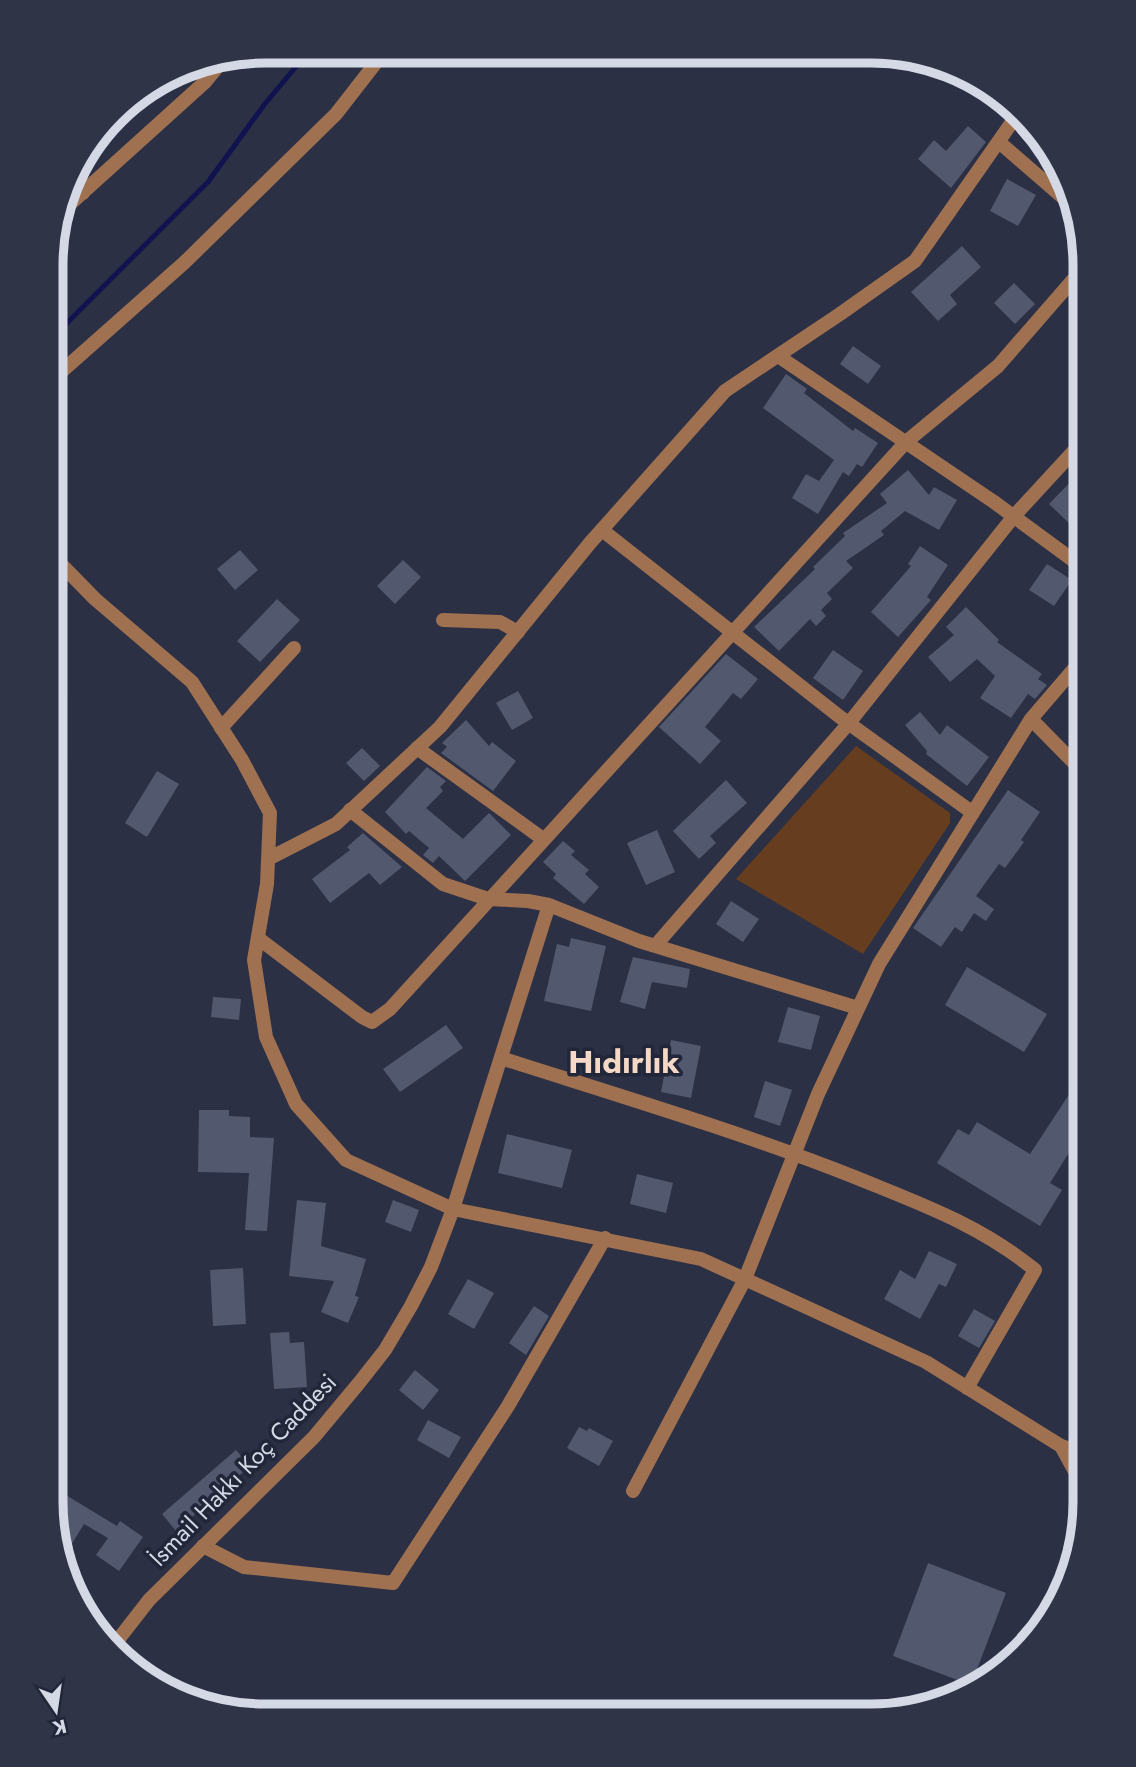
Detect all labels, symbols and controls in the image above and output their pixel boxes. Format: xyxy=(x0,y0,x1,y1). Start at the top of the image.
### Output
district label: Hıdırlık xyxy=(568,1039,680,1085)
street label: İsmail Hakkı Koç Caddesi xyxy=(141,1365,344,1574)
north arrow xyxy=(21,1676,91,1746)
text: K xyxy=(50,1712,69,1742)

